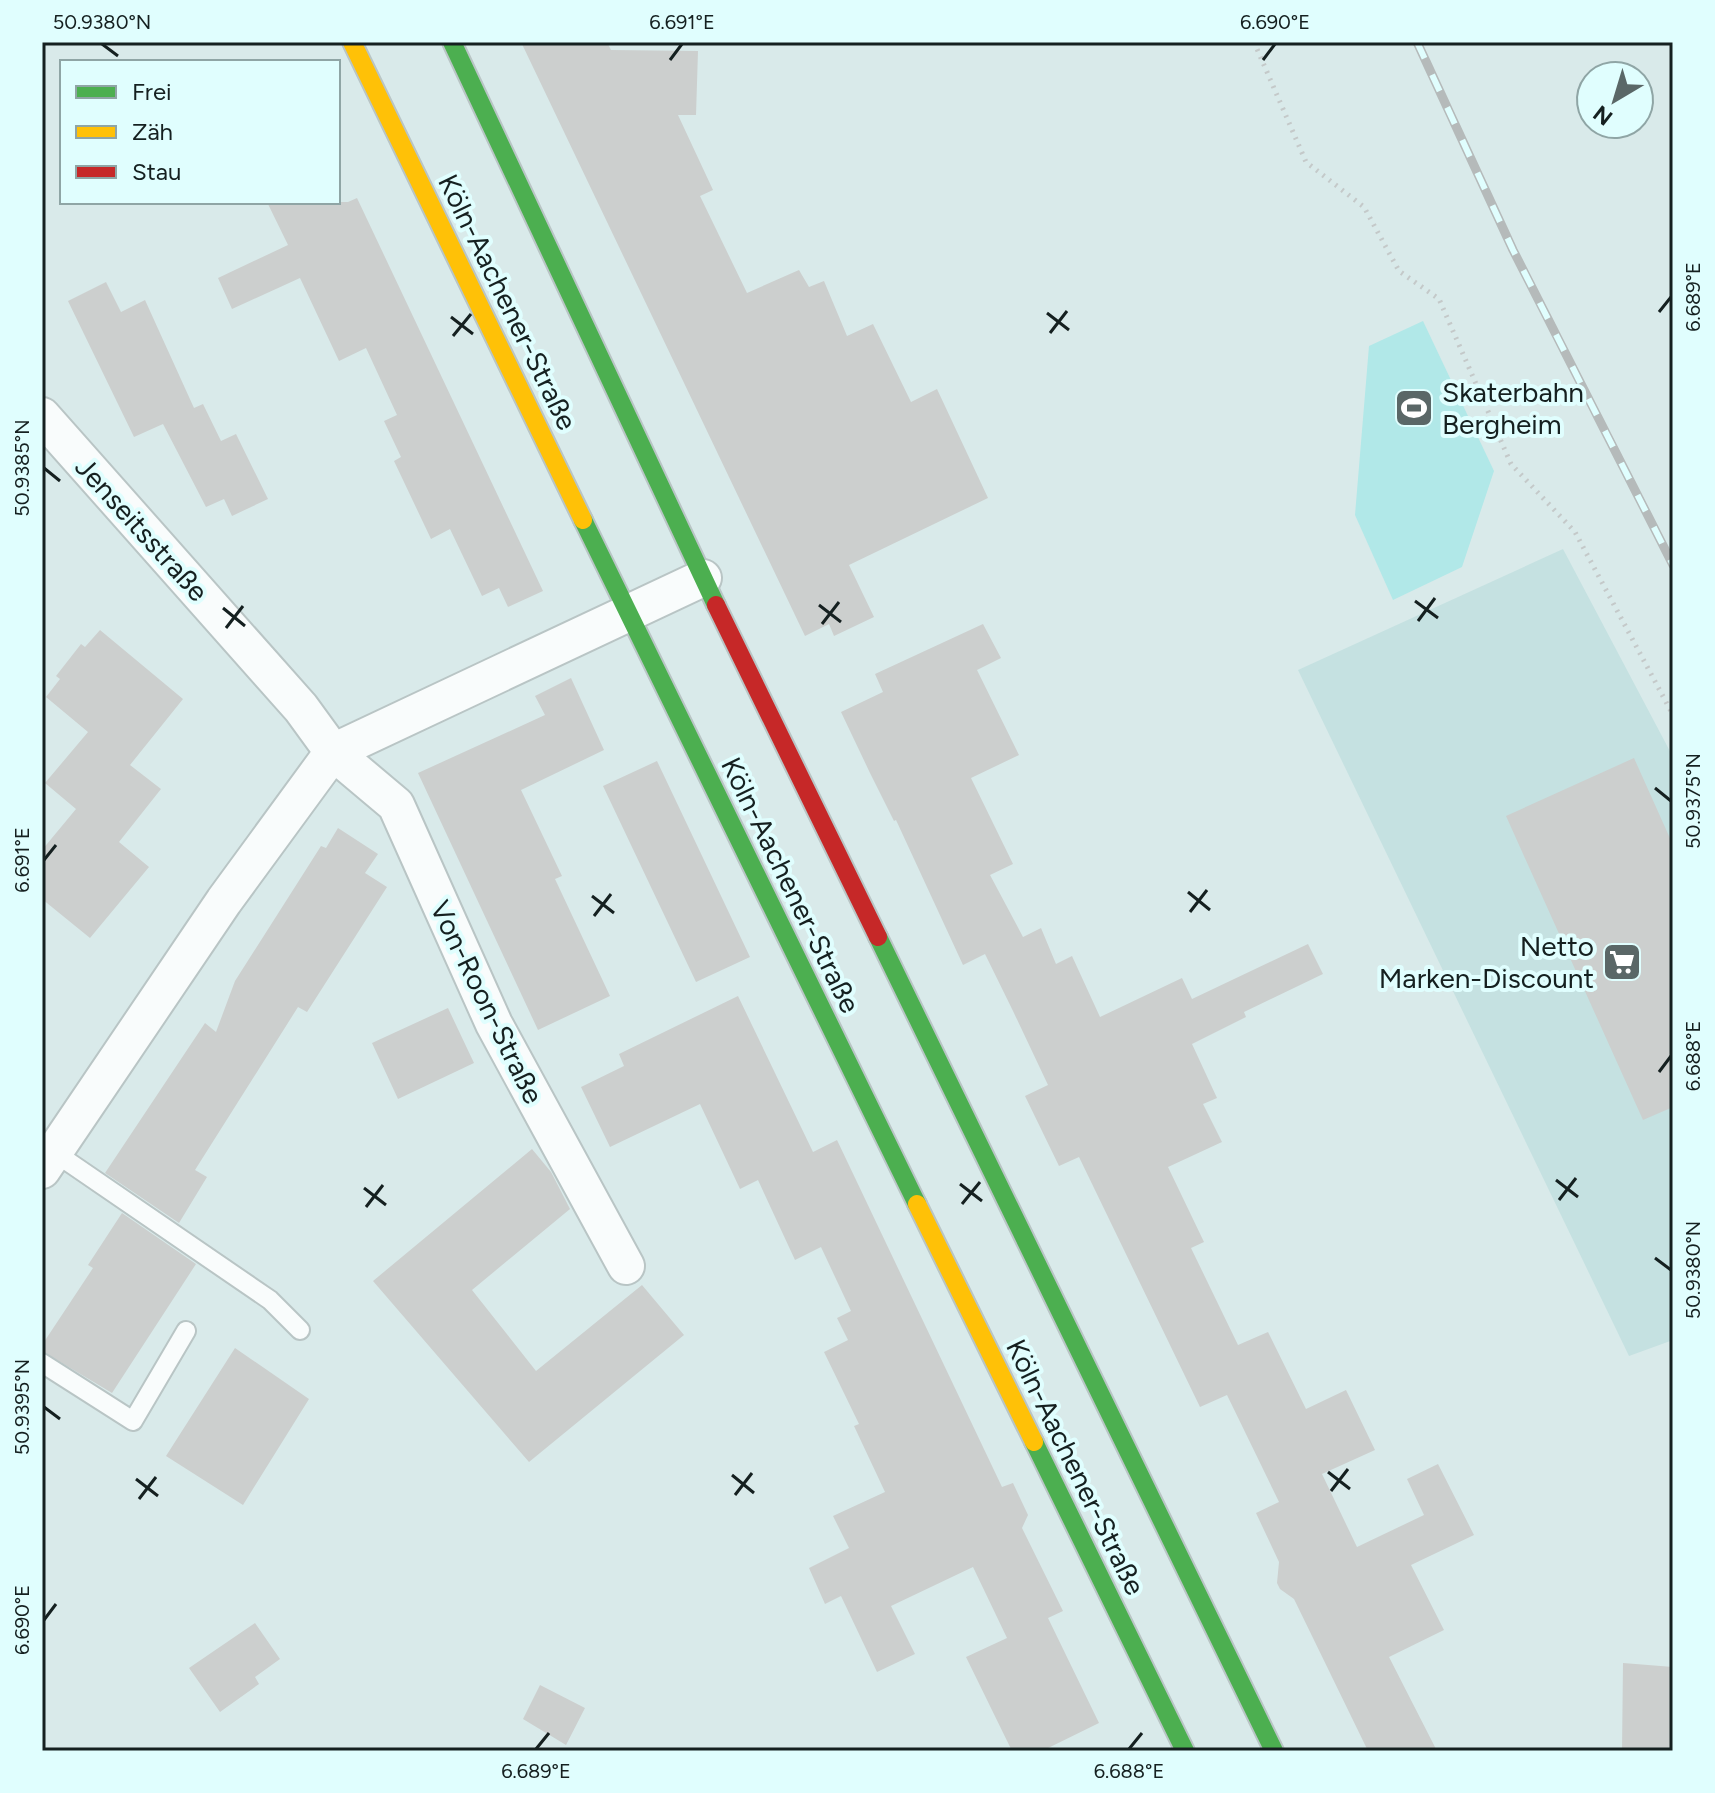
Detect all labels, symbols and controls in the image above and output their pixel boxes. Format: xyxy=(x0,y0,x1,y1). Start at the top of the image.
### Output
text: 50.9380°N xyxy=(53,10,151,34)
text: 6.691°E xyxy=(649,10,715,34)
text: 6.690°E xyxy=(1240,10,1310,34)
legend xyxy=(60,60,340,204)
north arrow xyxy=(1575,60,1655,140)
text: Frei xyxy=(132,77,172,106)
text: N xyxy=(1588,99,1618,131)
text: Zäh xyxy=(132,117,173,146)
text: Stau xyxy=(132,157,181,186)
street label: Köln-Aachener-Straße xyxy=(431,169,585,435)
text: 6.689°E xyxy=(1681,262,1705,332)
place label: Skaterbahn Bergheim xyxy=(1442,375,1584,441)
sports icon: Skaterbahn Bergheim xyxy=(1393,387,1435,429)
text: 50.9385°N xyxy=(10,419,34,517)
street label: Jenseitsstraße xyxy=(68,450,216,608)
street label: Köln-Aachener-Straße xyxy=(714,752,868,1018)
text: 50.9375°N xyxy=(1681,753,1705,849)
text: 6.691°E xyxy=(10,827,34,893)
street label: Von-Roon-Straße xyxy=(423,895,551,1109)
place label: Netto Marken-Discount xyxy=(1379,929,1594,995)
supermarket icon: Netto Marken-Discount xyxy=(1601,941,1643,983)
text: 6.688°E xyxy=(1681,1021,1705,1091)
text: 50.9380°N xyxy=(1681,1221,1705,1319)
street label: Köln-Aachener-Straße xyxy=(999,1334,1153,1600)
text: 50.9395°N xyxy=(10,1359,34,1455)
text: 6.690°E xyxy=(10,1585,34,1655)
text: 6.689°E xyxy=(501,1759,571,1783)
text: 6.688°E xyxy=(1094,1759,1164,1783)

